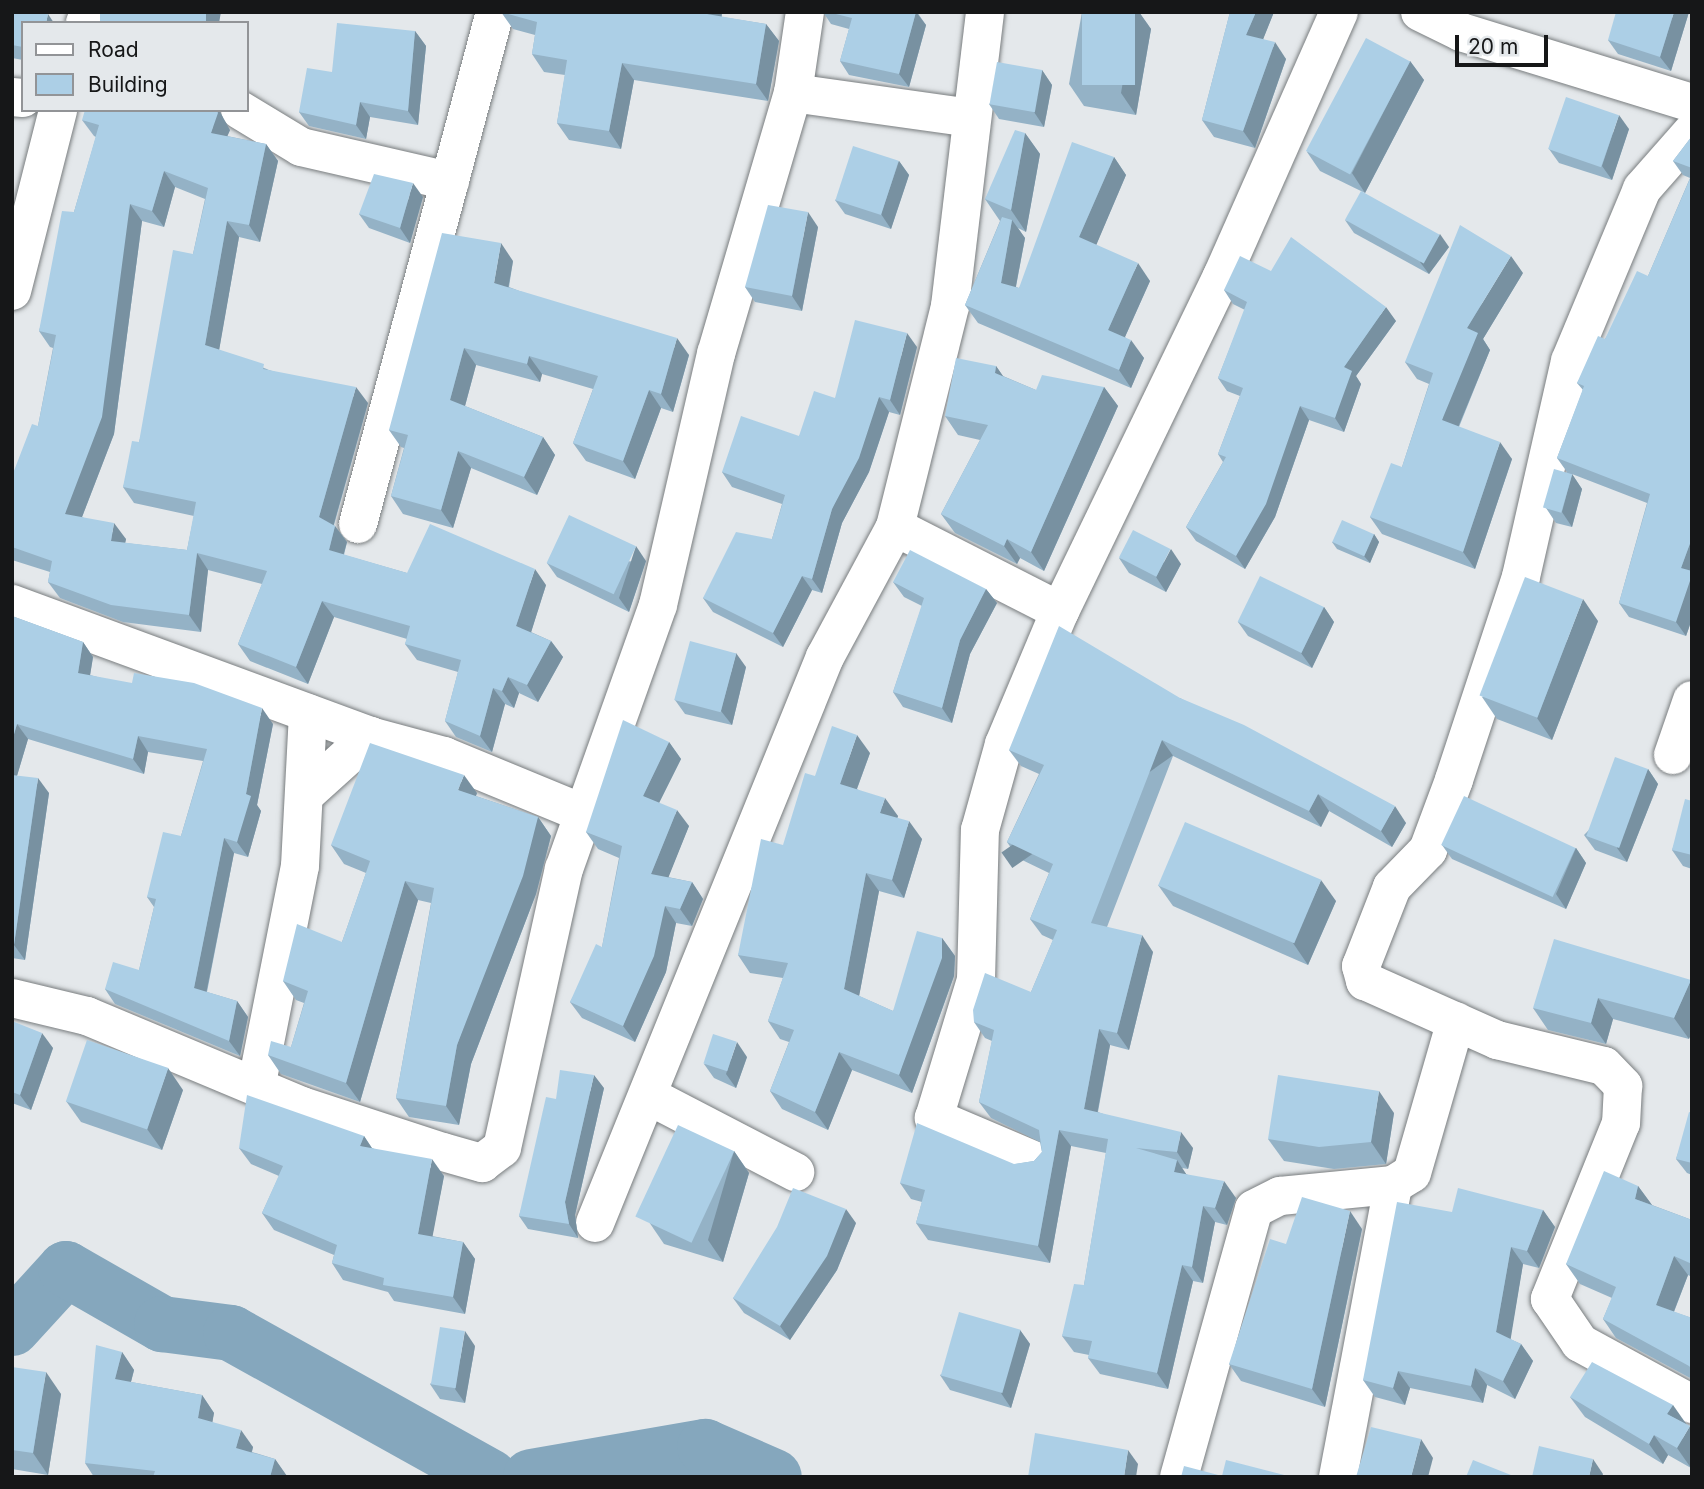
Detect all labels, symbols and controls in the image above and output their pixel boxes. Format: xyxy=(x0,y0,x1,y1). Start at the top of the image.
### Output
legend xyxy=(21,21,248,112)
scale bar xyxy=(1459,21,1552,65)
text: 20 m xyxy=(1468,34,1518,59)
text: Road xyxy=(88,37,139,62)
text: Building xyxy=(88,72,168,97)

